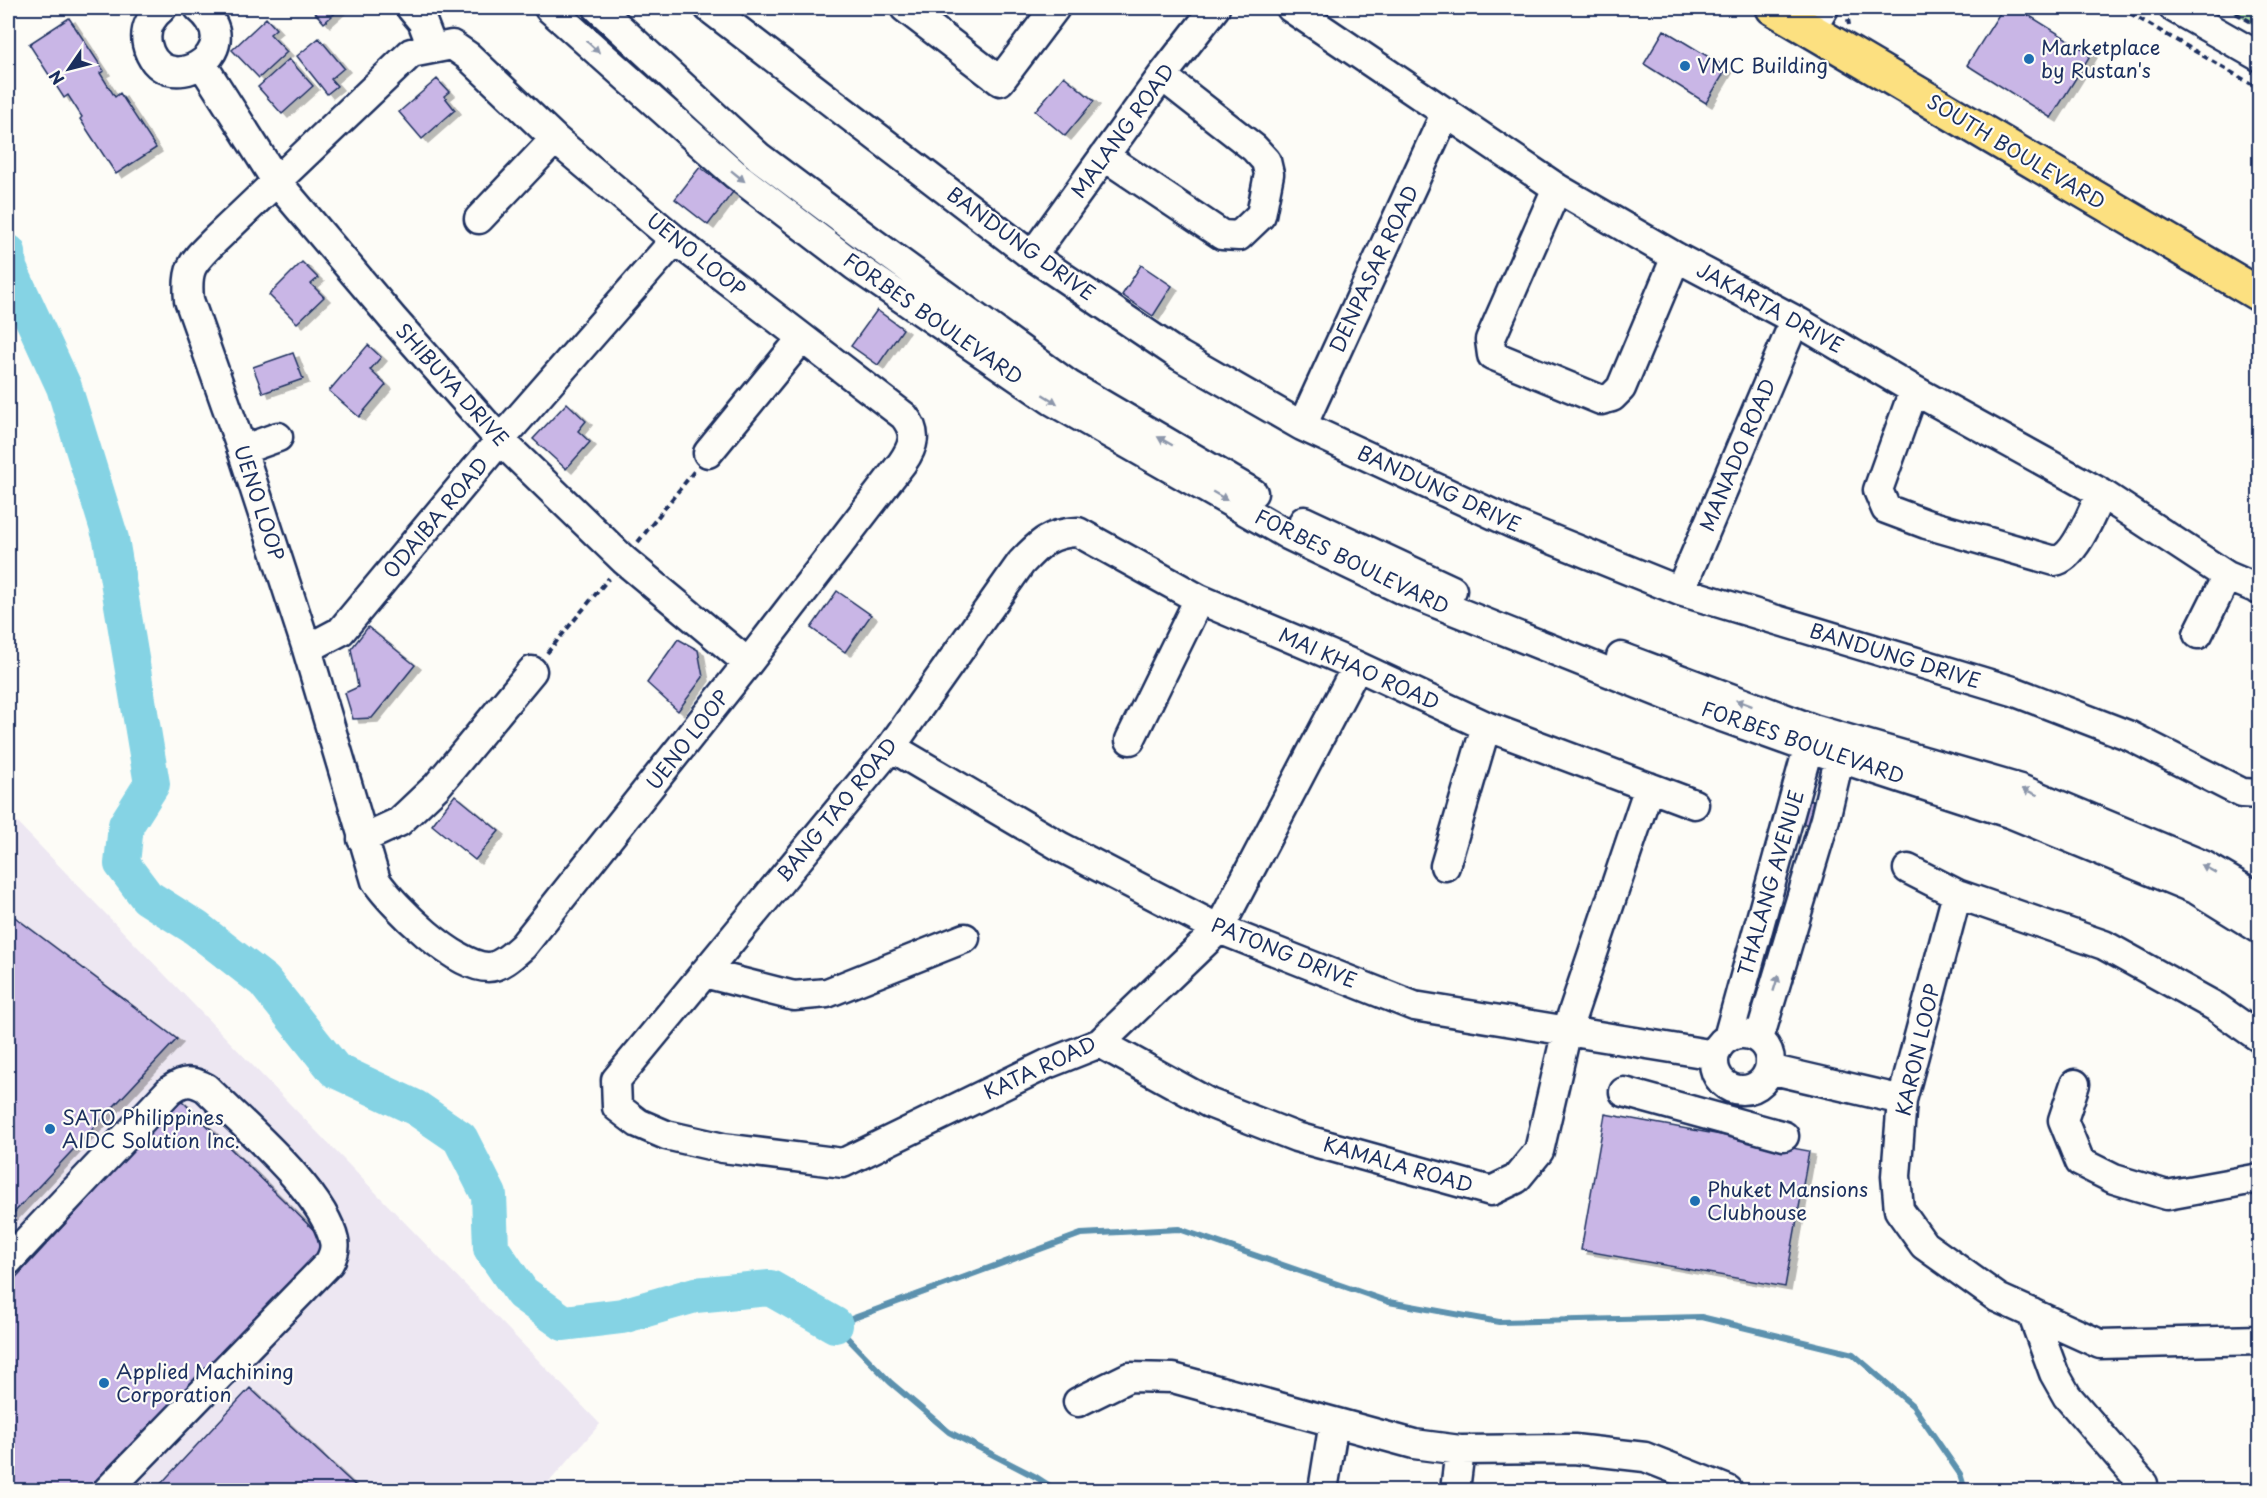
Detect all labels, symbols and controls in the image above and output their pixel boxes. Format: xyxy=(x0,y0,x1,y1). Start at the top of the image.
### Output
place label: Marketplace by Rustan's xyxy=(2041,32,2160,85)
north arrow xyxy=(39,39,99,99)
one-way arrow xyxy=(585,40,600,54)
place label: VMC Building xyxy=(1697,50,1828,80)
marker: Marketplace by Rustan's xyxy=(2022,52,2036,66)
street label: MALANG ROAD xyxy=(1063,57,1181,204)
marker: VMC Building xyxy=(1678,59,1692,73)
text: N xyxy=(42,66,69,90)
street label: SOUTH BOULEVARD xyxy=(1922,86,2111,216)
one-way arrow xyxy=(730,170,746,183)
street label: BANDUNG DRIVE xyxy=(941,179,1102,307)
street label: DENPASAR ROAD xyxy=(1321,180,1425,357)
street label: UENO LOOP xyxy=(641,205,753,304)
street label: FORBES BOULEVARD xyxy=(838,245,1029,392)
street label: JAKARTA DRIVE xyxy=(1692,254,1849,360)
street label: SHIBUYA DRIVE xyxy=(389,316,516,453)
street label: MANADO ROAD xyxy=(1691,374,1783,536)
one-way arrow xyxy=(1042,394,1059,405)
one-way arrow xyxy=(1157,436,1173,447)
street label: BANDUNG DRIVE xyxy=(1353,437,1526,539)
street label: UENO LOOP xyxy=(227,441,293,564)
street label: ODAIBA ROAD xyxy=(375,450,495,585)
one-way arrow xyxy=(1212,491,1229,501)
street label: FORBES BOULEVARD xyxy=(1250,501,1455,621)
street label: BANDUNG DRIVE xyxy=(1806,615,1984,695)
street label: MAI KHAO ROAD xyxy=(1274,619,1445,717)
street label: UENO LOOP xyxy=(638,683,736,796)
street label: FORBES BOULEVARD xyxy=(1698,693,1909,791)
one-way arrow xyxy=(1734,698,1752,708)
street label: BANG TAO ROAD xyxy=(769,731,904,888)
street label: THALANG AVENUE xyxy=(1729,786,1811,979)
one-way arrow xyxy=(2021,788,2038,797)
one-way arrow xyxy=(2200,864,2217,874)
street label: PATONG DRIVE xyxy=(1207,909,1362,995)
one-way arrow xyxy=(1772,974,1781,992)
street label: KARON LOOP xyxy=(1887,981,1947,1119)
street label: KATA ROAD xyxy=(978,1028,1101,1106)
place label: SATO Philippines AIDC Solution Inc. xyxy=(62,1102,240,1155)
marker: SATO Philippines AIDC Solution Inc. xyxy=(43,1122,57,1136)
street label: KAMALA ROAD xyxy=(1320,1128,1477,1200)
place label: Phuket Mansions Clubhouse xyxy=(1707,1174,1868,1227)
marker: Phuket Mansions Clubhouse xyxy=(1688,1194,1702,1208)
place label: Applied Machining Corporation xyxy=(116,1356,294,1409)
marker: Applied Machining Corporation xyxy=(97,1376,111,1390)

